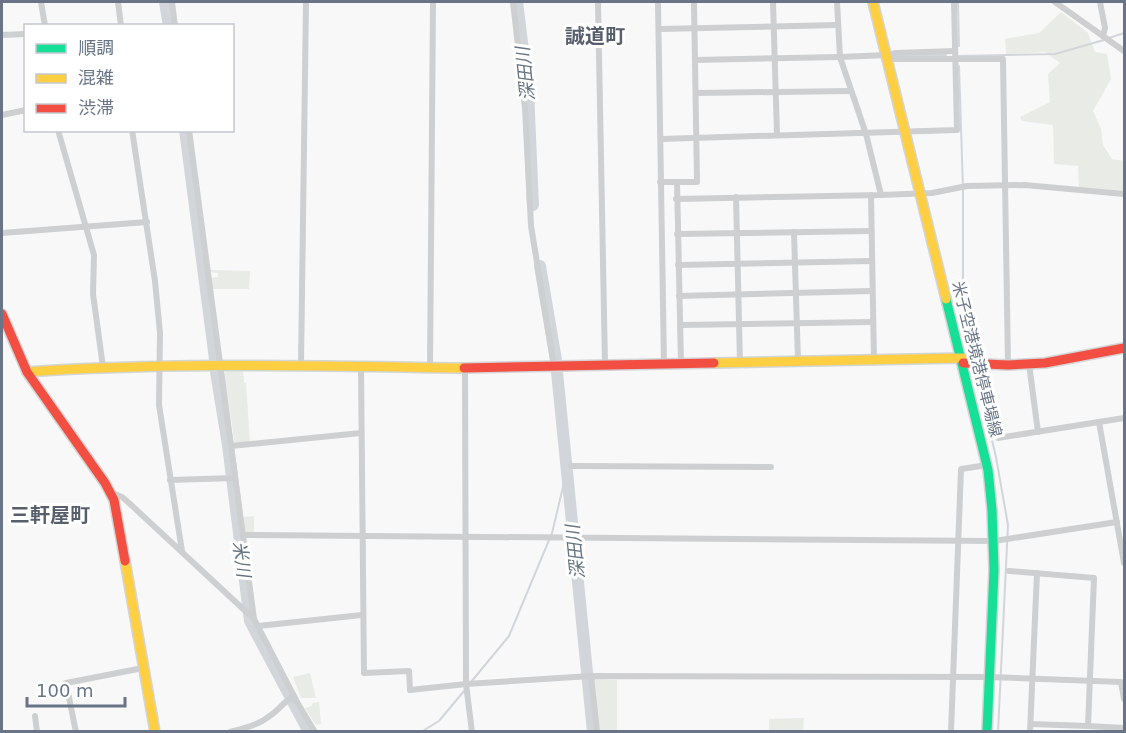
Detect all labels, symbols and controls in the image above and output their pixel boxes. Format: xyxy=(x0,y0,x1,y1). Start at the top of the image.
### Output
legend xyxy=(24,24,234,132)
district label: 誠道町 xyxy=(565,24,625,48)
text: 順調 xyxy=(78,37,114,58)
water label: 深田川 xyxy=(512,44,538,102)
text: 混雑 xyxy=(78,67,114,88)
text: 渋滞 xyxy=(78,97,114,118)
street label: 米子空港境港停車場線 xyxy=(948,279,1006,439)
district label: 三軒屋町 xyxy=(10,503,90,527)
water label: 深田川 xyxy=(562,522,588,580)
water label: 米川 xyxy=(229,540,255,580)
scale bar xyxy=(27,670,124,708)
text: 100 m xyxy=(36,680,94,701)

